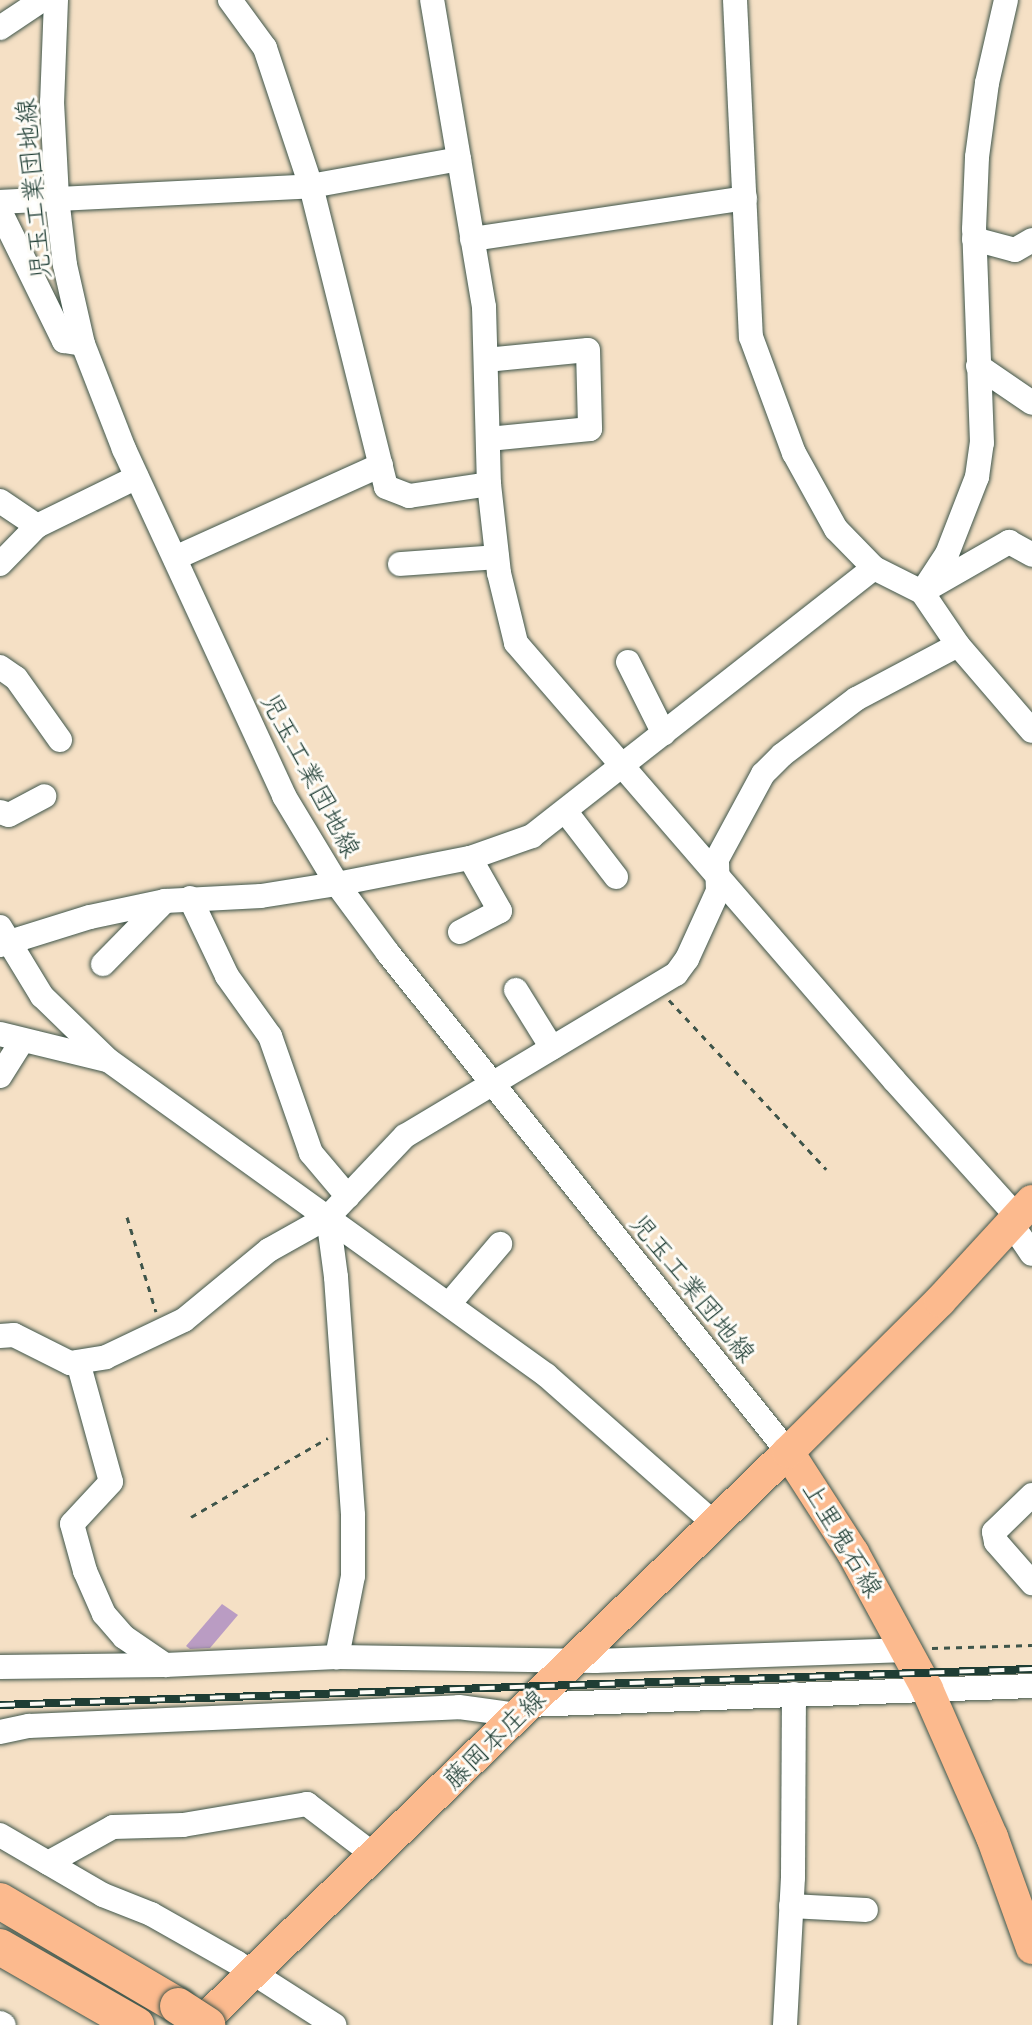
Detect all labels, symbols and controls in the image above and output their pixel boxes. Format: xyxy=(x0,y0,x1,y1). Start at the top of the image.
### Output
street label: 児玉工業団地線 xyxy=(10,97,56,281)
street label: 児玉工業団地線 xyxy=(255,687,367,863)
street label: 児玉工業団地線 xyxy=(624,1207,762,1369)
street label: 上里鬼石線 xyxy=(796,1475,890,1603)
street label: 藤岡本庄線 xyxy=(436,1683,552,1795)

